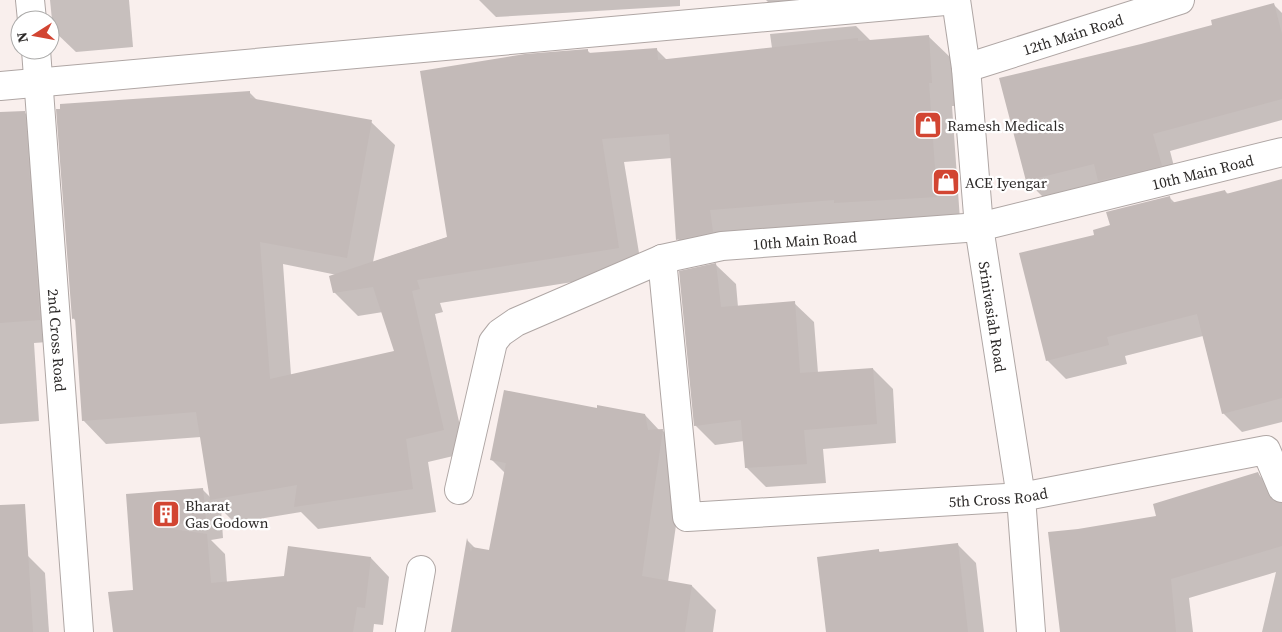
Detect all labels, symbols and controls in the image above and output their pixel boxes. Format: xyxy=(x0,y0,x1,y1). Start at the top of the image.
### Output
street label: 12th Main Road xyxy=(1020,8,1126,60)
north arrow xyxy=(10,10,60,60)
text: N xyxy=(11,31,33,44)
shop icon: Ramesh Medicals xyxy=(913,110,943,140)
place label: Ramesh Medicals xyxy=(947,115,1064,136)
street label: 10th Main Road xyxy=(1149,149,1256,194)
shop icon: ACE Iyengar xyxy=(931,167,961,197)
place label: ACE Iyengar xyxy=(965,172,1048,193)
street label: 10th Main Road xyxy=(752,226,858,254)
street label: Srinivasiah Road xyxy=(974,260,1012,374)
street label: 2nd Cross Road xyxy=(43,288,72,393)
street label: 5th Cross Road xyxy=(948,482,1050,512)
place label: Bharat Gas Godown xyxy=(185,495,269,533)
building icon: Bharat Gas Godown xyxy=(151,499,181,529)

